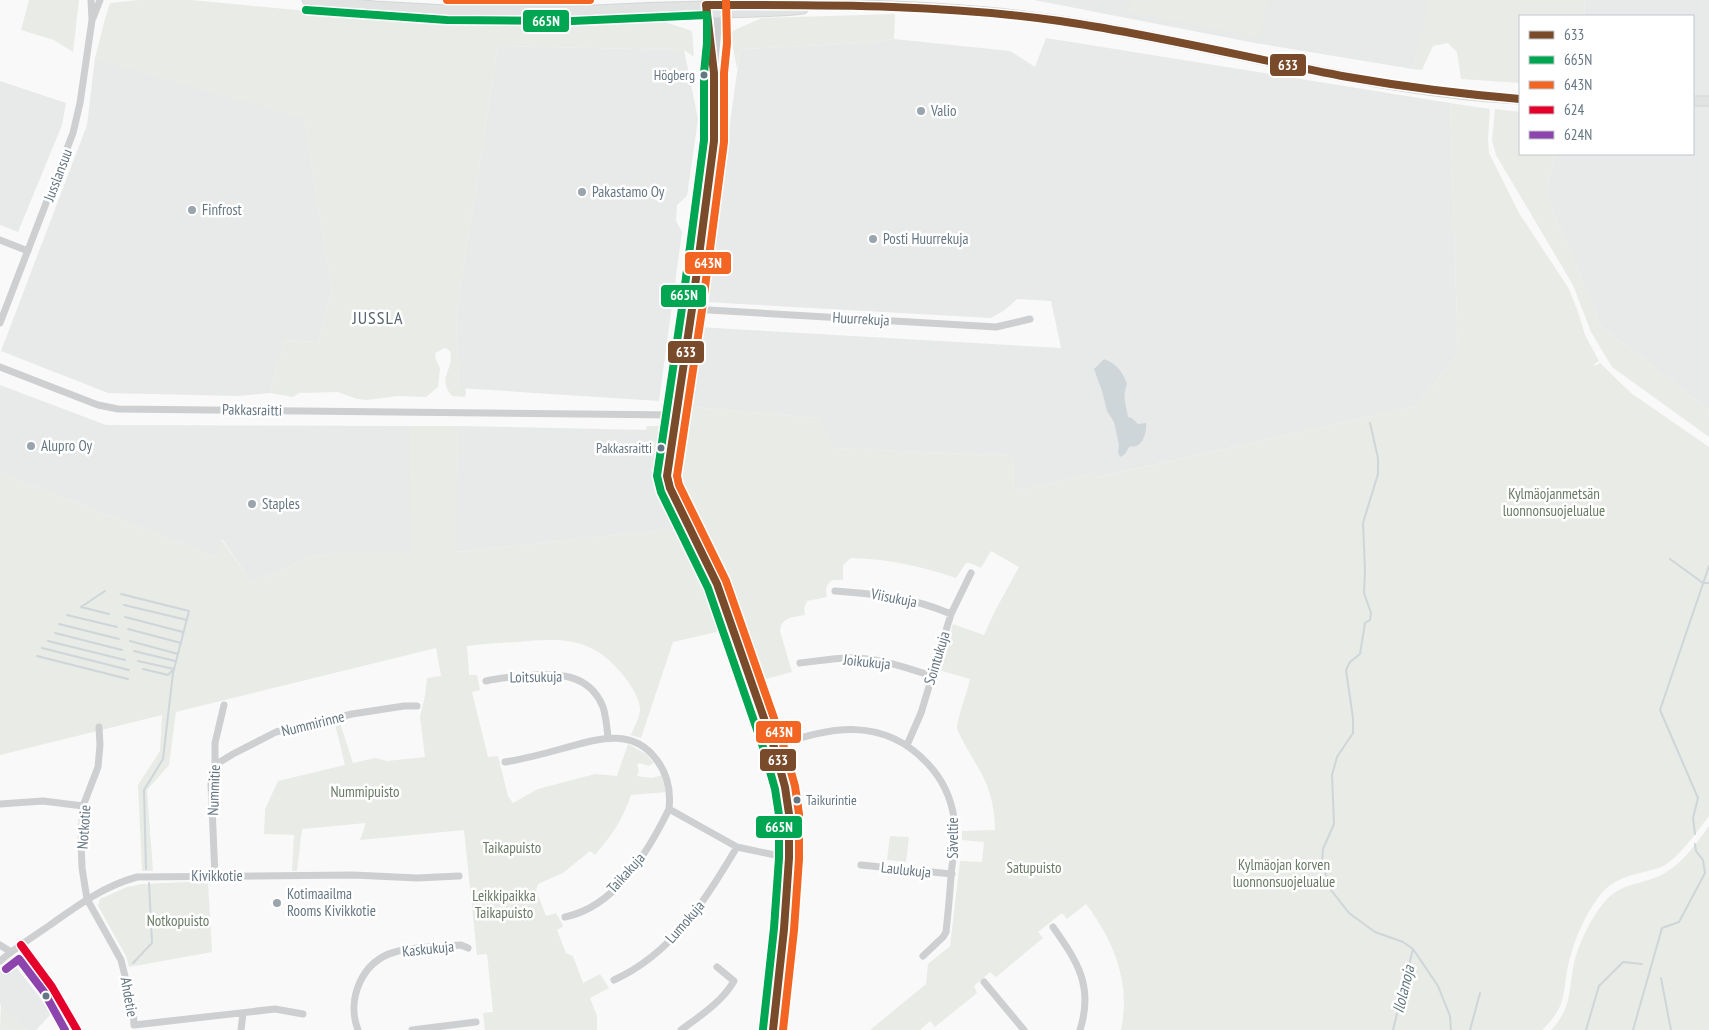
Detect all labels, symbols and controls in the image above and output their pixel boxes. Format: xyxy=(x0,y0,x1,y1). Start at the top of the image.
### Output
line badge: 665N xyxy=(522,9,570,33)
text: 665N xyxy=(532,12,560,30)
legend xyxy=(1519,15,1694,155)
text: 633 xyxy=(1564,25,1584,44)
text: 665N xyxy=(1564,50,1592,69)
line badge: 633 xyxy=(1269,53,1307,77)
text: 633 xyxy=(1278,56,1298,74)
place label: Högberg xyxy=(654,66,695,84)
marker: Högberg xyxy=(699,70,709,80)
text: 643N xyxy=(1564,75,1592,94)
text: 624 xyxy=(1564,100,1585,119)
place label: Valio xyxy=(930,101,957,120)
marker: Valio xyxy=(915,105,927,117)
text: 624N xyxy=(1564,125,1592,144)
street label: Jusslansuu xyxy=(39,146,76,205)
place label: Pakastamo Oy xyxy=(592,182,665,201)
marker: Pakastamo Oy xyxy=(576,186,588,198)
place label: Finfrost xyxy=(202,200,242,219)
marker: Finfrost xyxy=(186,204,198,216)
place label: Posti Huurrekuja xyxy=(883,229,968,248)
marker: Posti Huurrekuja xyxy=(867,233,879,245)
line badge: 643N xyxy=(684,251,732,275)
text: 643N xyxy=(694,254,722,272)
line badge: 665N xyxy=(660,284,707,308)
text: 665N xyxy=(670,286,698,304)
district label: JUSSLA xyxy=(351,306,404,329)
street label: Huurrekuja xyxy=(832,308,890,329)
line badge: 633 xyxy=(667,340,705,364)
text: 633 xyxy=(676,343,696,361)
street label: Pakkasraitti xyxy=(222,399,282,420)
place label: Alupro Oy xyxy=(41,436,92,455)
place label: Pakkasraitti xyxy=(596,439,652,457)
marker: Alupro Oy xyxy=(25,440,37,452)
marker: Pakkasraitti xyxy=(656,443,666,453)
park label: Kylmäojanmetsän luonnonsuojelualue xyxy=(1503,484,1605,520)
place label: Staples xyxy=(262,494,300,513)
marker: Staples xyxy=(246,498,258,510)
street label: Viisukuja xyxy=(868,584,919,611)
street label: Sointukuja xyxy=(919,629,954,687)
street label: Joikukuja xyxy=(842,649,892,673)
street label: Loitsukuja xyxy=(510,667,562,686)
street label: Nummirinne xyxy=(279,707,346,740)
line badge: 643N xyxy=(755,720,802,744)
text: 643N xyxy=(765,723,793,741)
line badge: 633 xyxy=(759,748,797,772)
text: 633 xyxy=(768,751,788,769)
street label: Nummitie xyxy=(203,764,224,816)
park label: Nummipuisto xyxy=(330,782,400,801)
place label: Taikurintie xyxy=(806,791,857,809)
marker: Taikurintie xyxy=(792,795,802,805)
street label: Notkotie xyxy=(72,804,95,850)
line badge: 665N xyxy=(755,815,803,839)
street label: Säveltie xyxy=(943,817,962,859)
text: 665N xyxy=(765,818,793,836)
park label: Taikapuisto xyxy=(483,838,541,857)
street label: Taikakuja xyxy=(602,848,649,897)
park label: Kylmäojan korven luonnonsuojelualue xyxy=(1233,855,1335,891)
street label: Laulukuja xyxy=(880,857,932,882)
park label: Satupuisto xyxy=(1007,858,1061,877)
street label: Kivikkotie xyxy=(191,866,243,885)
place label: Kotimaailma Rooms Kivikkotie xyxy=(287,884,376,920)
park label: Leikkipaikka Taikapuisto xyxy=(472,886,536,922)
street label: Lumokuja xyxy=(661,896,708,947)
marker: Kotimaailma Rooms Kivikkotie xyxy=(271,897,283,909)
park label: Notkopuisto xyxy=(147,911,209,930)
street label: Kaskukuja xyxy=(401,936,455,961)
water label: Ilolanoja xyxy=(1387,962,1419,1015)
street label: Ahdetie xyxy=(117,976,142,1018)
unlabelled marker xyxy=(41,991,51,1001)

